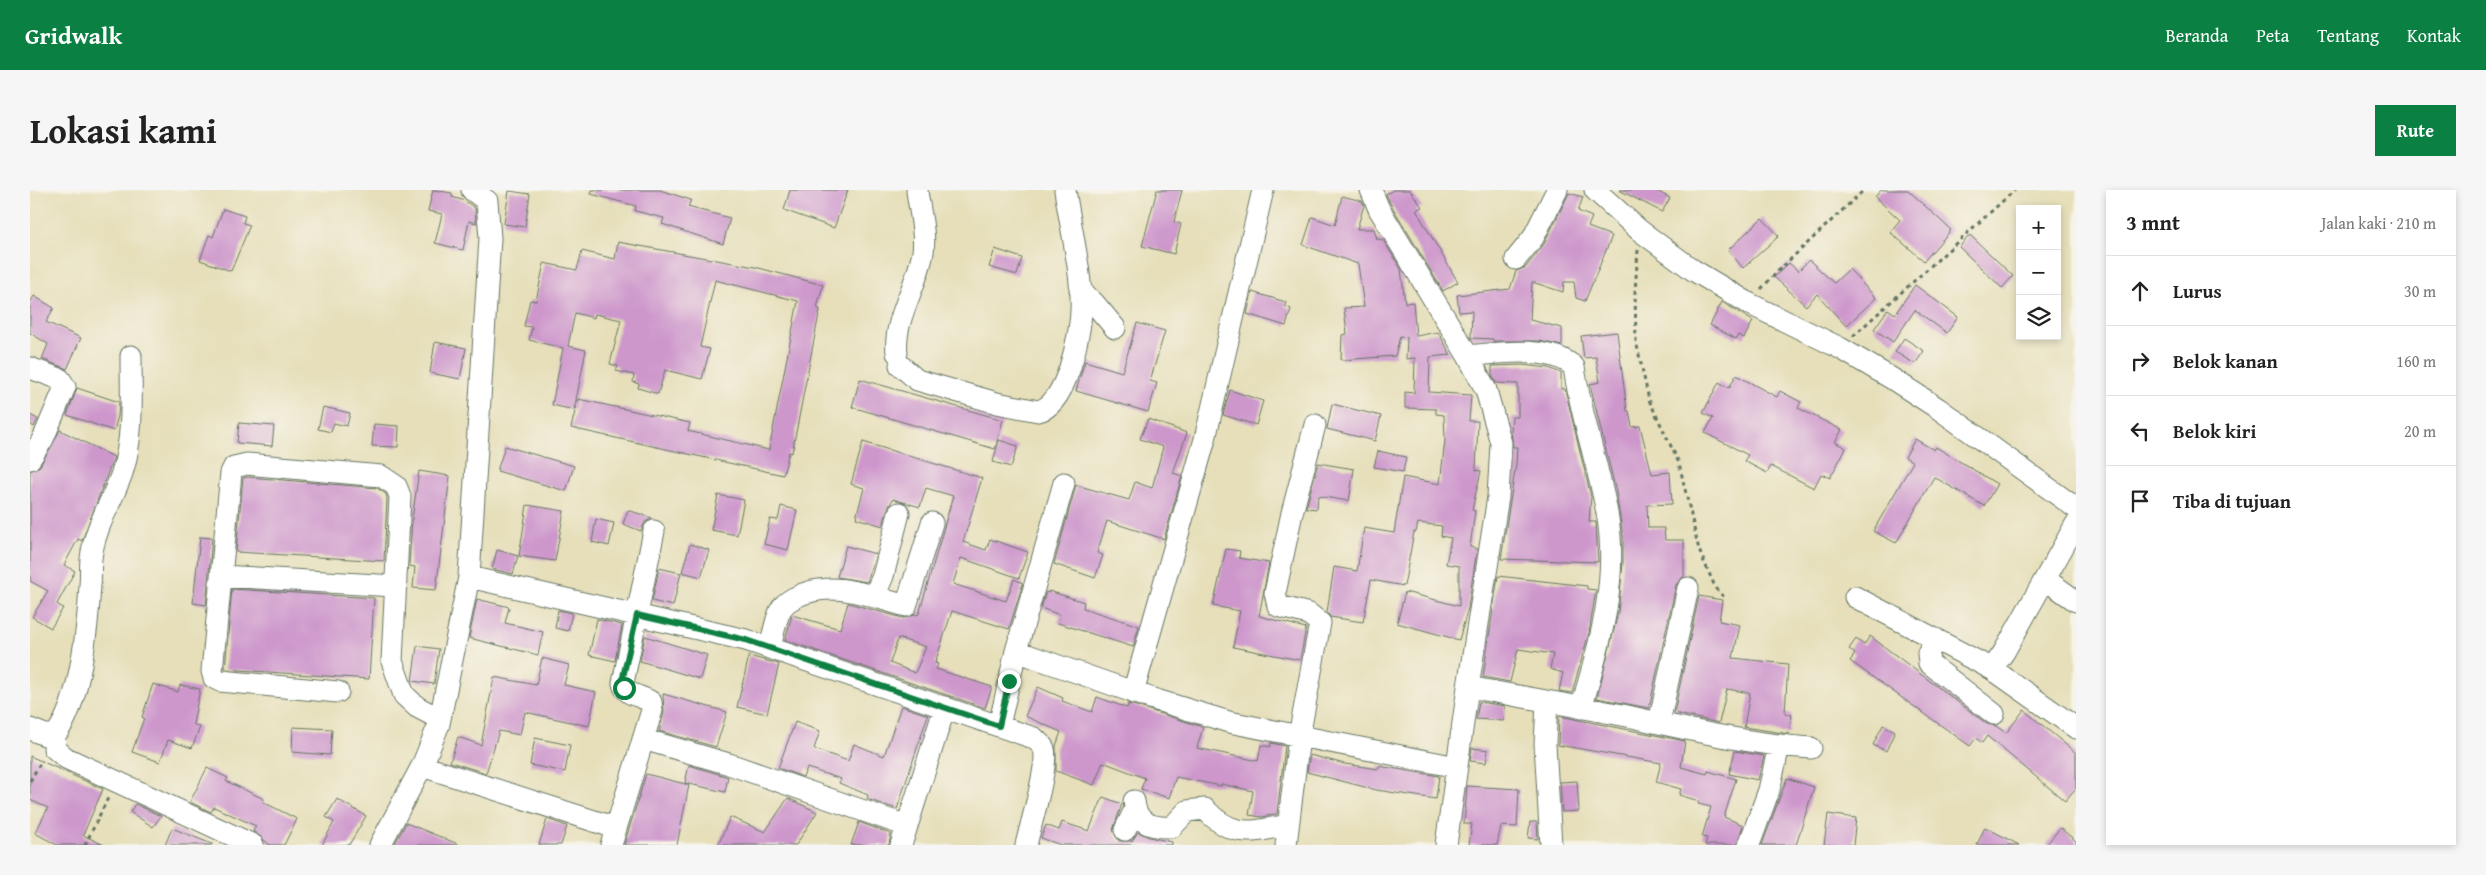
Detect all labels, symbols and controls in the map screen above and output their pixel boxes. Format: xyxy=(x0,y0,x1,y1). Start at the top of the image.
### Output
text: Gridwalk xyxy=(25,18,122,53)
text: Beranda xyxy=(2166,22,2228,49)
text: Peta xyxy=(2256,22,2289,49)
text: Tentang xyxy=(2317,22,2379,49)
text: Kontak xyxy=(2407,22,2461,49)
text: Lokasi kami xyxy=(30,105,217,156)
button: Rute xyxy=(2375,105,2456,156)
map controls xyxy=(2016,205,2061,340)
button: + xyxy=(2016,205,2061,250)
text: 3 mnt xyxy=(2126,207,2180,238)
text: Jalan kaki · 210 m xyxy=(2321,211,2436,235)
button: − xyxy=(2016,250,2061,295)
icon: ahead xyxy=(2126,277,2154,305)
text: Lurus xyxy=(2173,277,2222,305)
text: 30 m xyxy=(2404,279,2436,303)
button: layers xyxy=(2016,295,2061,340)
icon: right xyxy=(2126,347,2154,375)
text: Belok kanan xyxy=(2173,347,2278,375)
text: 160 m xyxy=(2396,349,2436,373)
icon: left xyxy=(2126,417,2154,445)
text: Belok kiri xyxy=(2173,417,2256,445)
text: 20 m xyxy=(2404,419,2436,443)
icon: arrive xyxy=(2126,487,2154,515)
text: Tiba di tujuan xyxy=(2173,487,2291,515)
route end xyxy=(998,670,1021,693)
route start xyxy=(613,677,636,700)

